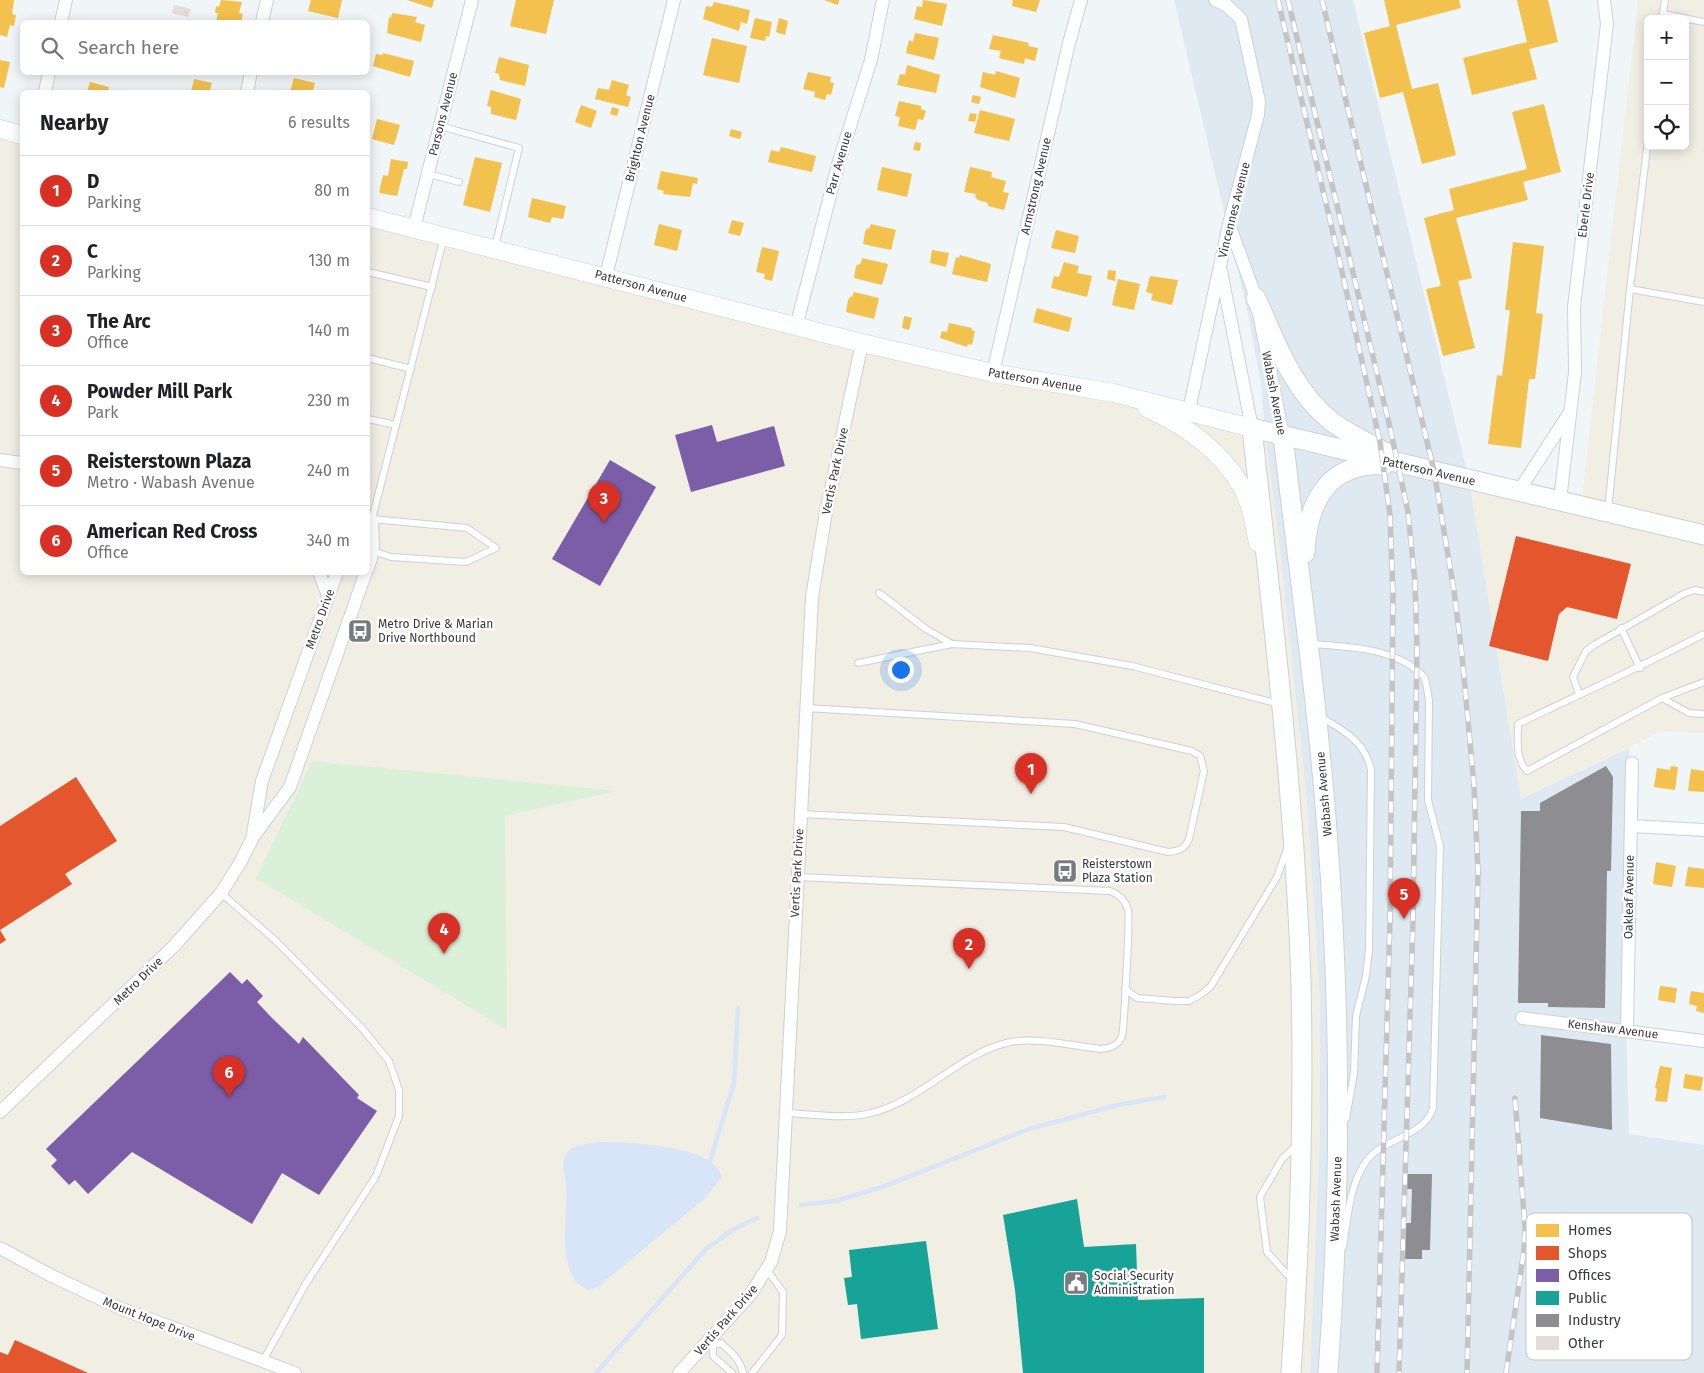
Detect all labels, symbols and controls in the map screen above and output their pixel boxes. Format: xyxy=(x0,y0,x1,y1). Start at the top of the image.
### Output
map controls xyxy=(1644,15,1689,150)
button: + xyxy=(1644,15,1689,60)
search box xyxy=(20,20,370,75)
icon: search xyxy=(38,34,66,62)
text: Search here xyxy=(78,36,179,59)
button: − xyxy=(1644,60,1689,105)
street label: Parsons Avenue xyxy=(426,71,460,157)
street label: Brighton Avenue xyxy=(622,93,658,183)
button: locate xyxy=(1644,105,1689,150)
text: Nearby xyxy=(40,110,108,136)
text: 6 results xyxy=(288,113,350,132)
street label: Parr Avenue xyxy=(823,130,855,196)
street label: Armstrong Avenue xyxy=(1018,136,1054,236)
street label: Vincennes Avenue xyxy=(1215,161,1253,259)
text: D xyxy=(87,170,99,193)
street label: Eberle Drive xyxy=(1575,171,1597,239)
text: 1 xyxy=(52,181,60,200)
text: 80 m xyxy=(314,181,350,200)
text: Parking xyxy=(87,193,141,212)
text: C xyxy=(87,240,98,263)
text: 2 xyxy=(52,251,60,270)
text: 130 m xyxy=(308,251,350,270)
text: Parking xyxy=(87,263,141,282)
street label: Patterson Avenue xyxy=(593,267,689,305)
text: The Arc xyxy=(87,310,151,333)
text: 3 xyxy=(52,321,60,340)
text: 140 m xyxy=(308,321,350,340)
text: Office xyxy=(87,333,129,352)
street label: Wabash Avenue xyxy=(1259,350,1289,436)
street label: Patterson Avenue xyxy=(987,365,1083,395)
text: Powder Mill Park xyxy=(87,380,232,403)
text: 4 xyxy=(51,391,61,410)
text: 230 m xyxy=(307,391,350,410)
text: Park xyxy=(87,403,119,422)
street label: Vertis Park Drive xyxy=(819,426,851,516)
text: Reisterstown Plaza xyxy=(87,450,251,473)
street label: Patterson Avenue xyxy=(1381,453,1477,489)
text: 5 xyxy=(52,461,60,480)
text: 240 m xyxy=(307,461,350,480)
text: Metro · Wabash Avenue xyxy=(87,473,255,492)
pin: 3 xyxy=(588,482,620,523)
text: American Red Cross xyxy=(87,520,257,543)
text: 6 xyxy=(51,531,61,550)
text: 340 m xyxy=(307,531,350,550)
text: Office xyxy=(87,543,129,562)
street label: Metro Drive xyxy=(303,587,337,651)
place label: Metro Drive & Marian Drive Northbound xyxy=(378,617,493,645)
bus stop icon: Metro Drive & Marian Drive Northbound xyxy=(347,618,373,644)
your location xyxy=(888,657,914,683)
street label: Wabash Avenue xyxy=(1313,751,1335,837)
pin: 1 xyxy=(1015,753,1047,794)
street label: Vertis Park Drive xyxy=(788,828,806,918)
street label: Oakleaf Avenue xyxy=(1621,855,1637,939)
place label: Reisterstown Plaza Station xyxy=(1082,857,1153,885)
bus stop icon: Reisterstown Plaza Station xyxy=(1052,858,1078,884)
pin: 5 xyxy=(1388,878,1420,919)
pin: 4 xyxy=(428,913,460,954)
pin: 2 xyxy=(953,928,985,969)
street label: Metro Drive xyxy=(111,954,165,1008)
street label: Kenshaw Avenue xyxy=(1567,1016,1659,1042)
pin: 6 xyxy=(213,1056,245,1097)
street label: Wabash Avenue xyxy=(1328,1156,1344,1242)
legend xyxy=(1526,1213,1692,1360)
text: Homes xyxy=(1568,1222,1612,1239)
text: Shops xyxy=(1568,1245,1607,1262)
text: Offices xyxy=(1568,1267,1611,1284)
place label: Social Security Administration xyxy=(1094,1269,1175,1297)
public building icon: Social Security Administration xyxy=(1063,1270,1089,1296)
street label: Vertis Park Drive xyxy=(692,1282,760,1358)
text: Public xyxy=(1568,1290,1607,1307)
street label: Mount Hope Drive xyxy=(101,1294,197,1344)
text: Industry xyxy=(1568,1312,1621,1329)
text: Other xyxy=(1568,1335,1605,1352)

